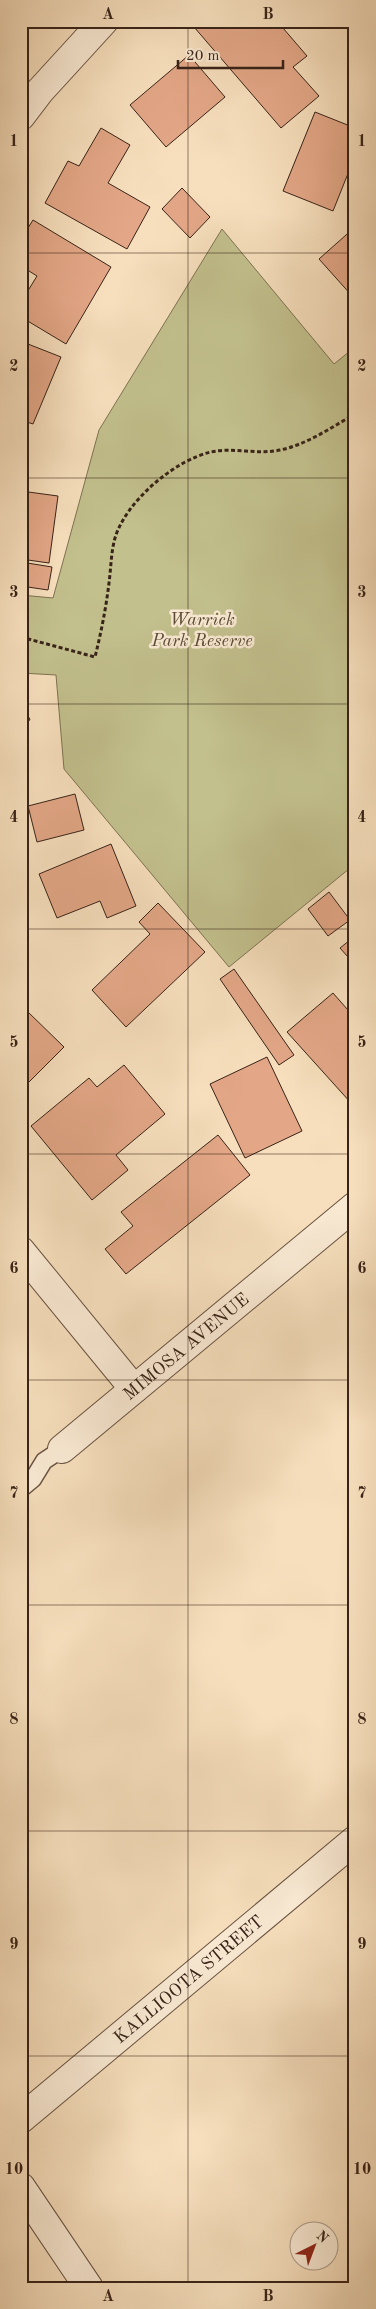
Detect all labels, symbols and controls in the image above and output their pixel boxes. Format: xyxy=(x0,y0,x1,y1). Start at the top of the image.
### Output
text: A xyxy=(102,7,114,23)
text: B xyxy=(262,7,274,23)
scale bar xyxy=(178,38,284,70)
text: 20 m xyxy=(186,49,220,64)
text: 1 xyxy=(9,134,19,150)
text: 1 xyxy=(357,134,367,150)
text: 2 xyxy=(9,359,19,375)
text: 2 xyxy=(357,359,367,375)
text: 3 xyxy=(9,585,19,601)
text: 3 xyxy=(357,585,367,601)
park label: Warrick Park Reserve xyxy=(150,611,253,650)
text: 4 xyxy=(9,810,19,826)
text: 4 xyxy=(357,810,367,826)
text: 5 xyxy=(9,1035,19,1051)
text: 5 xyxy=(357,1035,367,1051)
text: 6 xyxy=(9,1261,19,1277)
text: 6 xyxy=(357,1261,367,1277)
street label: MIMOSA AVENUE xyxy=(120,1290,253,1404)
text: 7 xyxy=(9,1486,19,1502)
text: 7 xyxy=(357,1486,367,1502)
text: 8 xyxy=(9,1712,19,1728)
text: 8 xyxy=(357,1712,367,1728)
street label: KALLIOOTA STREET xyxy=(111,1913,267,2047)
text: 9 xyxy=(9,1937,19,1953)
text: 9 xyxy=(357,1937,367,1953)
text: 10 xyxy=(5,2162,23,2178)
text: 10 xyxy=(353,2162,371,2178)
north arrow xyxy=(288,2222,338,2272)
text: N xyxy=(313,2228,331,2246)
text: A xyxy=(102,2289,114,2305)
text: B xyxy=(262,2289,274,2305)

